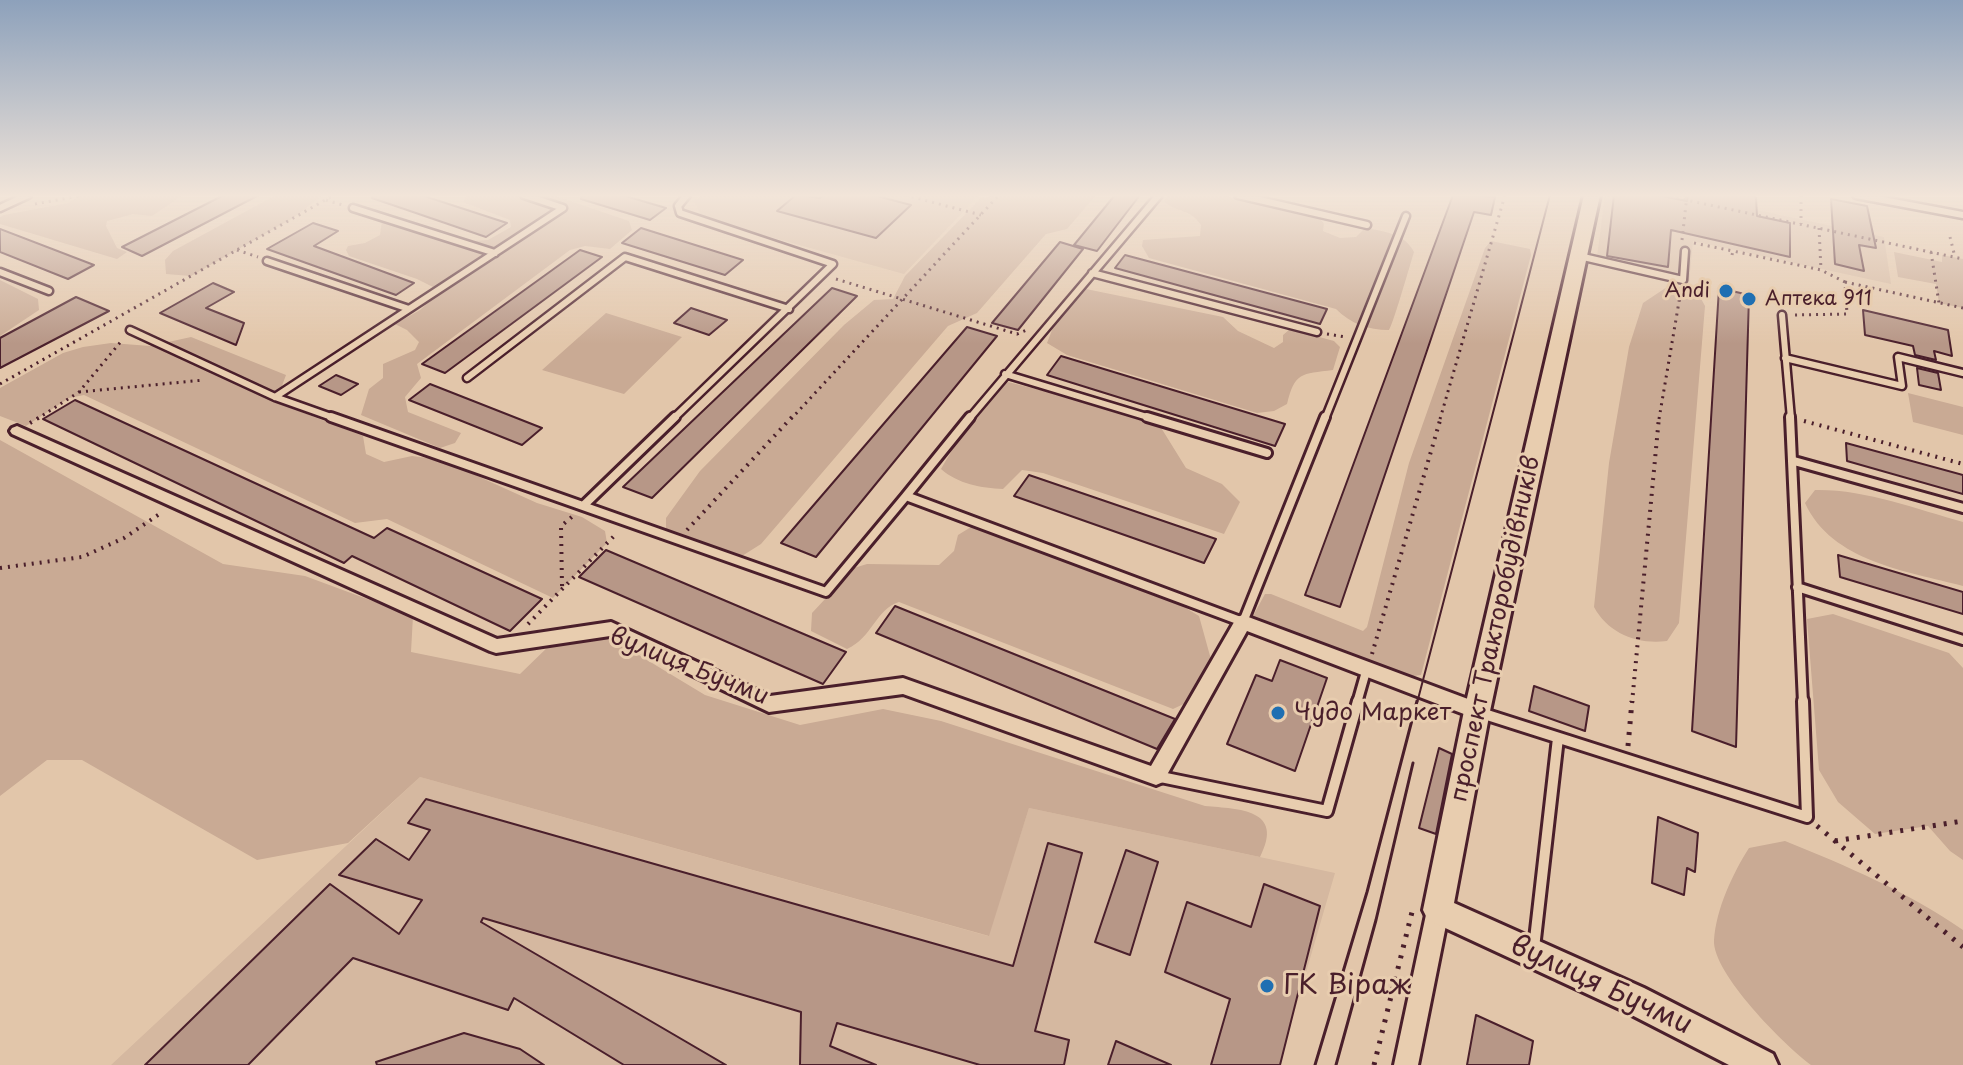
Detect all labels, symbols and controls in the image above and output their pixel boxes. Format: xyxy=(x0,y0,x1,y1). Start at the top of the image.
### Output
place label: Andi xyxy=(1665,279,1710,303)
marker: Andi xyxy=(1717,282,1735,300)
place label: Аптека 911 xyxy=(1765,287,1872,311)
marker: Аптека 911 xyxy=(1740,290,1758,308)
street label: проспект Тракторобудівників xyxy=(1445,453,1547,805)
street label: вулиця Бучми xyxy=(605,622,773,712)
place label: Чудо Маркет xyxy=(1294,699,1451,727)
marker: Чудо Маркет xyxy=(1269,704,1287,722)
street label: вулиця Бучми xyxy=(1505,929,1697,1043)
place label: ГК Віраж xyxy=(1283,969,1411,1003)
marker: ГК Віраж xyxy=(1258,977,1276,995)

